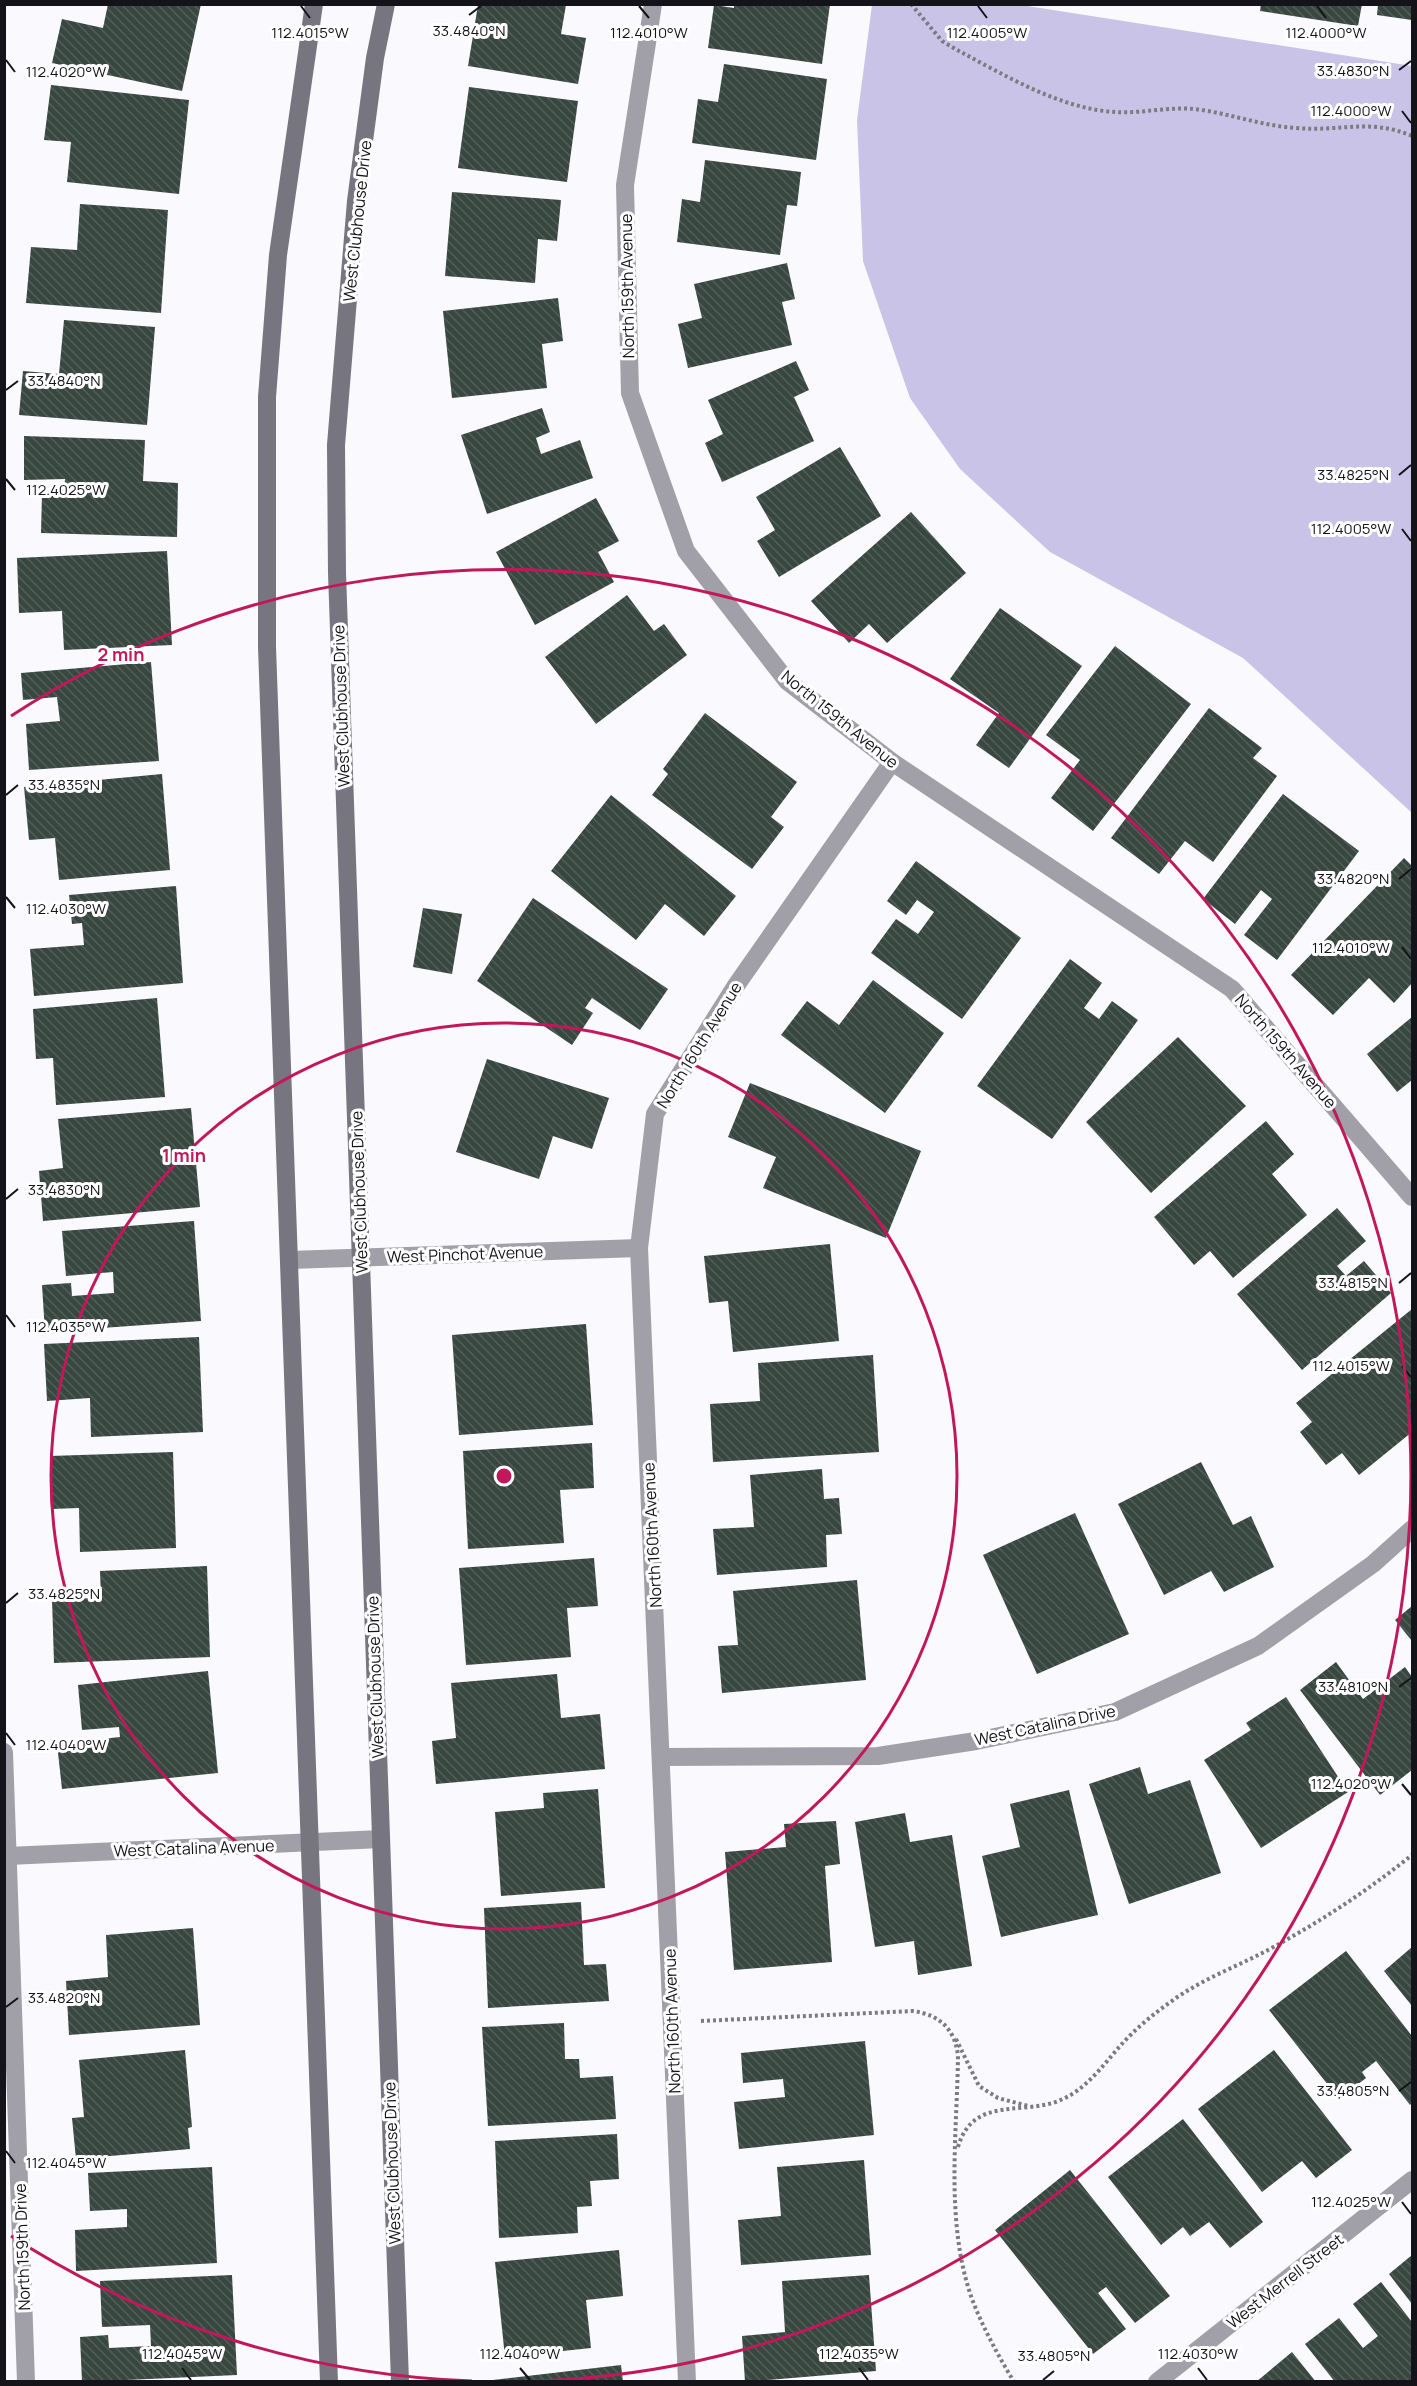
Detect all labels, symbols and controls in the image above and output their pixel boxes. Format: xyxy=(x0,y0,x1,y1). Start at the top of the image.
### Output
text: 33.4840°N xyxy=(433,20,505,41)
text: 112.4015°W xyxy=(271,22,349,43)
text: 112.4010°W xyxy=(610,22,688,43)
text: 112.4005°W xyxy=(947,22,1027,43)
text: 112.4000°W xyxy=(1285,22,1367,43)
text: 33.4830°N xyxy=(1317,60,1389,81)
text: 112.4020°W xyxy=(26,61,106,82)
text: 112.4000°W xyxy=(1310,100,1392,121)
street label: West Clubhouse Drive xyxy=(338,139,376,303)
street label: North 159th Avenue xyxy=(615,214,639,358)
text: 33.4840°N xyxy=(28,370,100,391)
text: 33.4825°N xyxy=(1317,464,1389,485)
text: 112.4025°W xyxy=(26,479,106,500)
text: 112.4005°W xyxy=(1311,518,1391,539)
street label: West Clubhouse Drive xyxy=(327,624,355,788)
text: 2 min xyxy=(98,642,144,666)
street label: North 159th Avenue xyxy=(777,665,903,773)
text: 33.4835°N xyxy=(28,774,100,795)
text: 33.4820°N xyxy=(1317,868,1389,889)
text: 112.4030°W xyxy=(26,898,106,919)
text: 112.4010°W xyxy=(1312,937,1390,958)
street label: North 160th Avenue xyxy=(651,978,747,1112)
street label: North 159th Avenue xyxy=(1230,989,1342,1113)
street label: West Clubhouse Drive xyxy=(345,1110,373,1274)
text: 1 min xyxy=(162,1143,206,1167)
text: 33.4830°N xyxy=(28,1179,100,1200)
street label: West Pinchot Avenue xyxy=(386,1240,544,1268)
text: 33.4815°N xyxy=(1318,1272,1388,1293)
text: 112.4035°W xyxy=(26,1316,106,1337)
text: 112.4015°W xyxy=(1312,1355,1390,1376)
street label: North 160th Avenue xyxy=(637,1462,667,1608)
centre of rings xyxy=(494,1466,514,1486)
text: 33.4825°N xyxy=(28,1583,100,1604)
street label: West Clubhouse Drive xyxy=(361,1595,389,1759)
text: 33.4810°N xyxy=(1318,1676,1388,1697)
street label: West Catalina Drive xyxy=(973,1699,1117,1751)
text: 112.4040°W xyxy=(26,1734,106,1755)
text: 112.4020°W xyxy=(1311,1773,1391,1794)
street label: West Catalina Avenue xyxy=(113,1834,275,1862)
street label: North 160th Avenue xyxy=(658,1948,686,2094)
text: 33.4820°N xyxy=(28,1987,100,2008)
text: 33.4805°N xyxy=(1317,2080,1389,2101)
street label: West Clubhouse Drive xyxy=(378,2081,406,2245)
text: 112.4045°W xyxy=(26,2152,106,2173)
street label: North 159th Drive xyxy=(9,2183,35,2311)
text: 112.4025°W xyxy=(1311,2191,1391,2212)
street label: West Merrell Street xyxy=(1222,2228,1348,2334)
text: 112.4045°W xyxy=(142,2343,222,2364)
text: 112.4040°W xyxy=(480,2343,560,2364)
text: 112.4035°W xyxy=(819,2343,899,2364)
text: 112.4030°W xyxy=(1158,2343,1238,2364)
text: 33.4805°N xyxy=(1018,2345,1090,2366)

